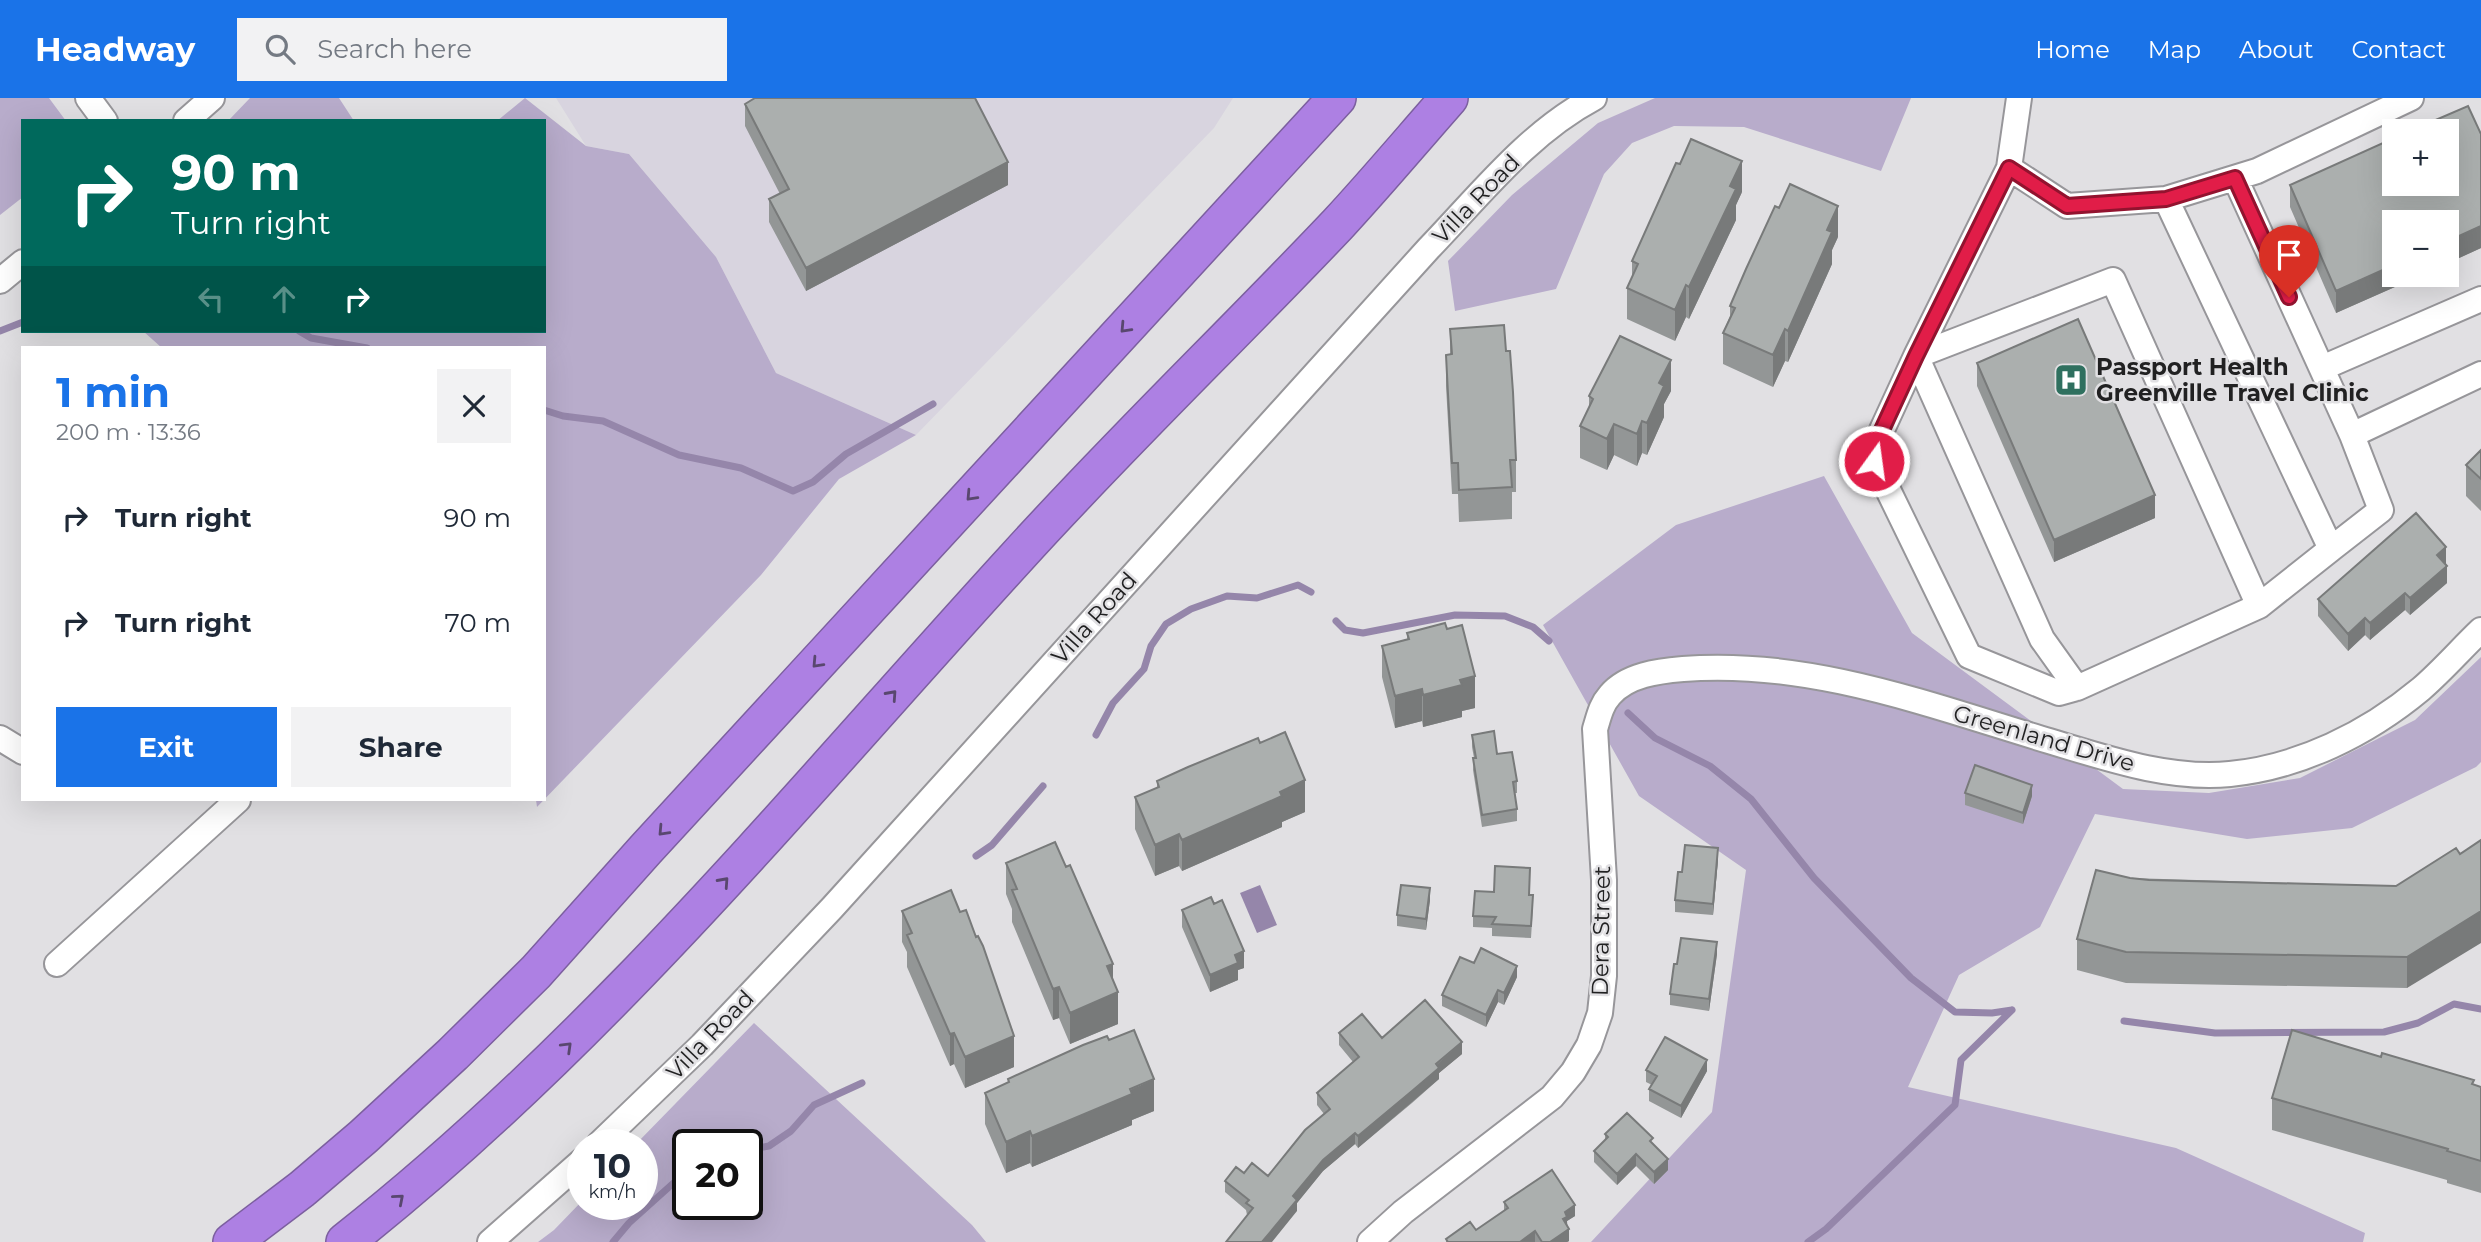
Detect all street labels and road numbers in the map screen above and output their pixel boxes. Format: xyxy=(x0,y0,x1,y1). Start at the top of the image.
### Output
street label: Villa Road xyxy=(1426,148,1526,250)
street label: Villa Road xyxy=(1045,566,1143,670)
street label: Greenland Drive xyxy=(1950,699,2138,777)
street label: Dera Street xyxy=(1586,866,1616,996)
street label: Villa Road xyxy=(660,984,760,1086)

